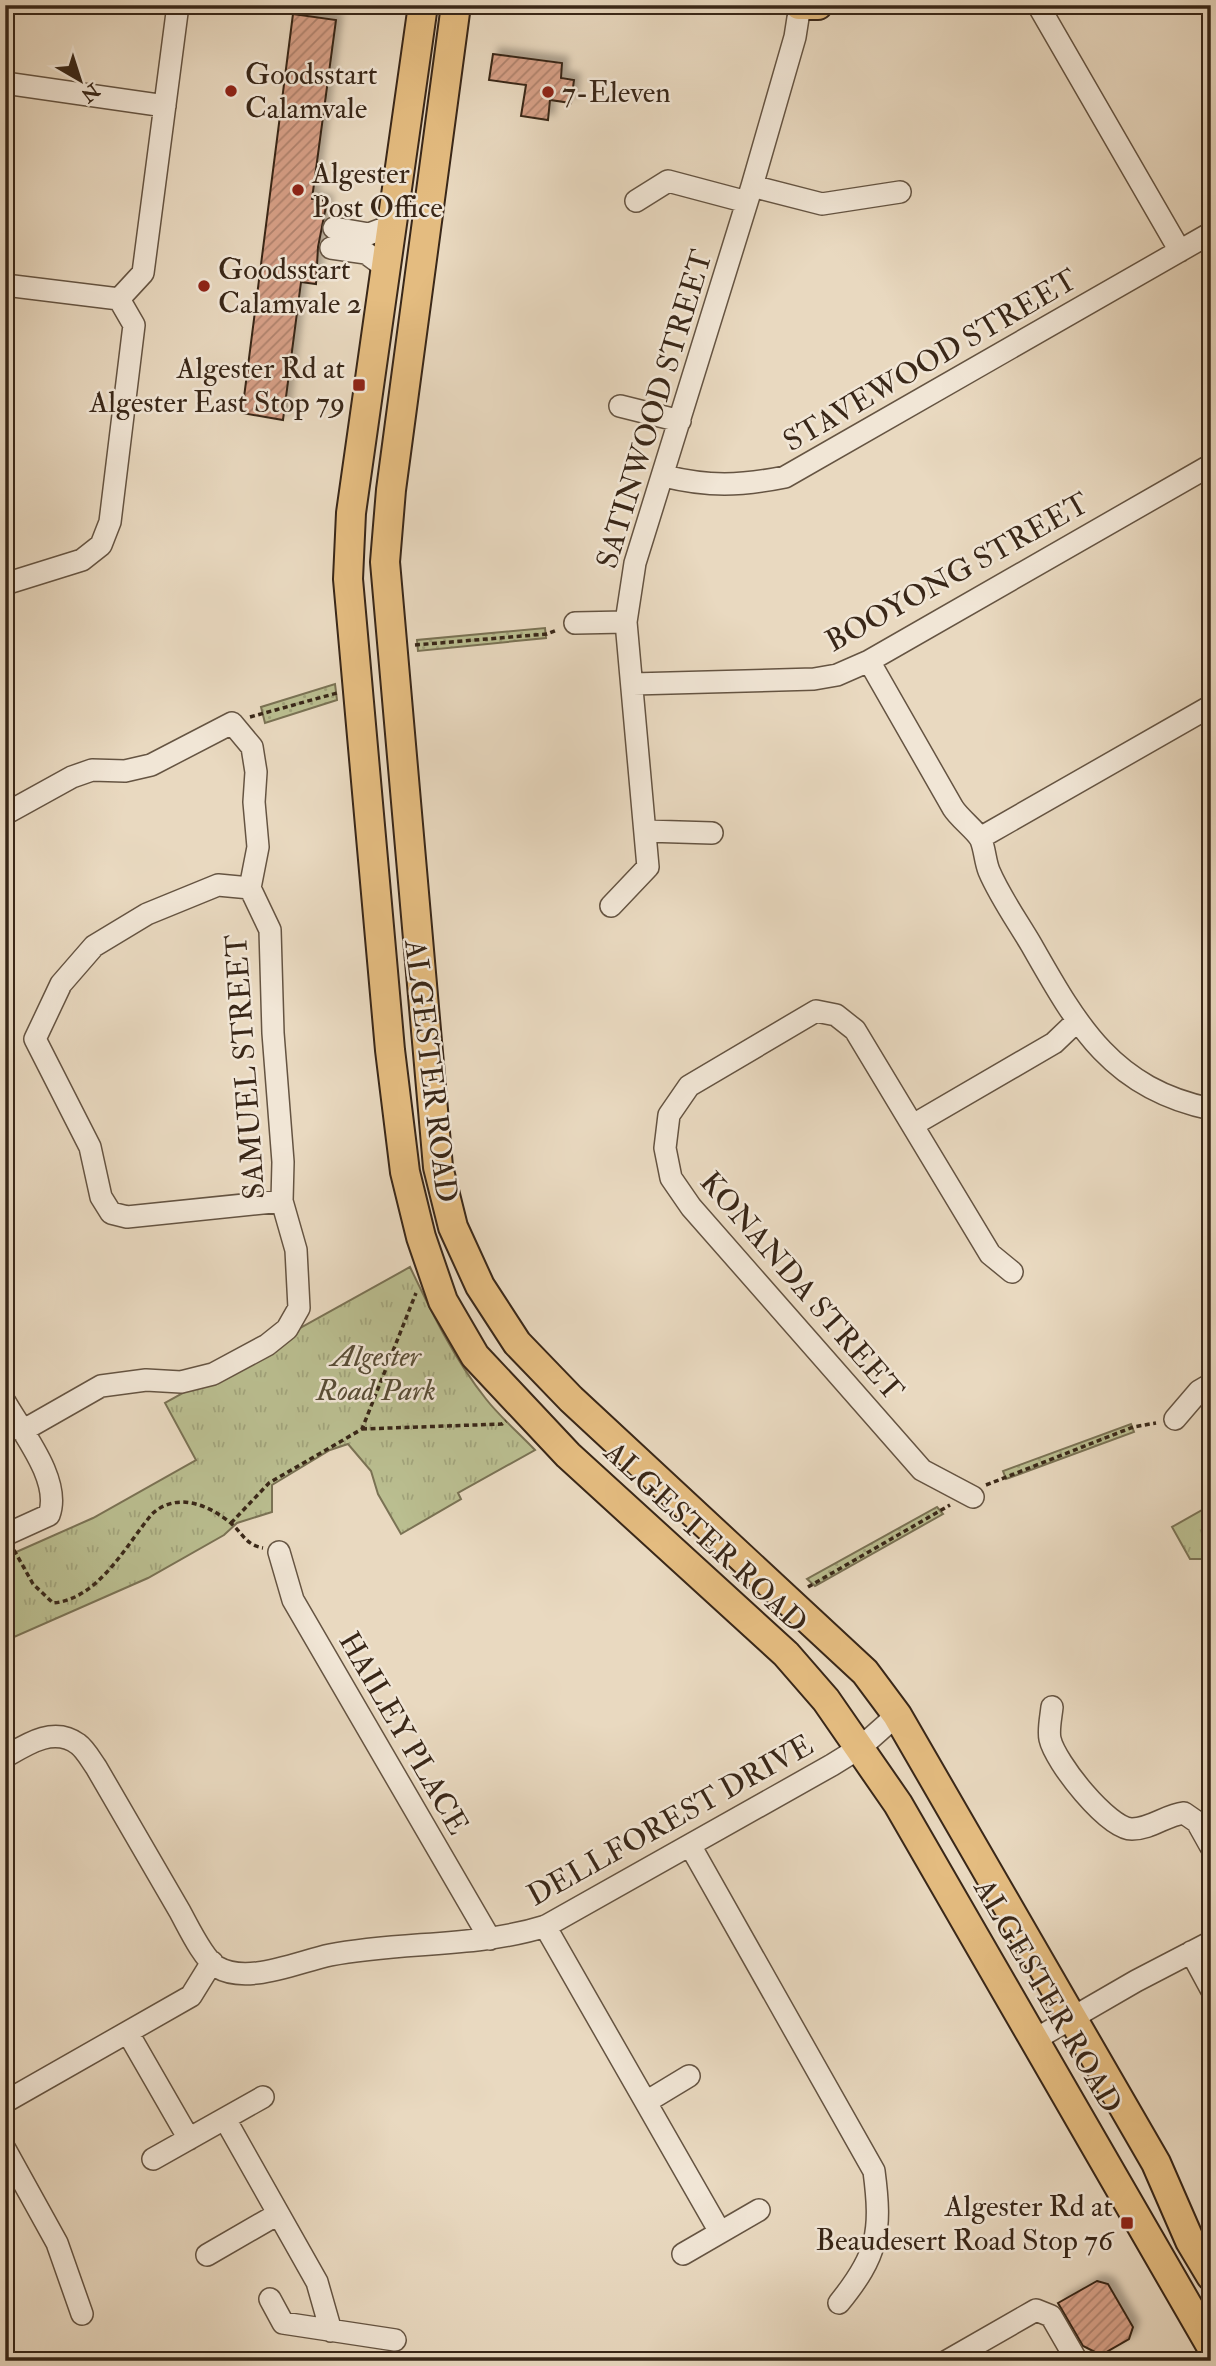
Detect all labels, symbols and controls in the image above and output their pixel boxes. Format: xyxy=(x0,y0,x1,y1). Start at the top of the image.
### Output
north arrow xyxy=(46,46,116,116)
place label: Goodsstart Calamvale xyxy=(245,56,378,127)
place label: 7-Eleven xyxy=(562,74,671,111)
text: N xyxy=(75,77,105,108)
marker: Goodsstart Calamvale xyxy=(223,83,239,99)
marker: 7-Eleven xyxy=(540,84,556,100)
place label: Algester Post Office xyxy=(311,155,443,226)
marker: Algester Post Office xyxy=(290,182,306,198)
street label: SATINWOOD STREET xyxy=(588,245,721,573)
place label: Goodsstart Calamvale 2 xyxy=(218,251,362,322)
street label: STAVEWOOD STREET xyxy=(777,261,1084,460)
marker: Goodsstart Calamvale 2 xyxy=(196,278,212,294)
place label: Algester Rd at Algester East Stop 79 xyxy=(88,350,345,421)
marker: Algester Rd at Algester East Stop 79 xyxy=(351,377,367,393)
street label: BOOYONG STREET xyxy=(819,485,1095,660)
street label: SAMUEL STREET xyxy=(218,933,273,1201)
street label: ALGESTER ROAD xyxy=(396,937,465,1205)
street label: KONANDA STREET xyxy=(692,1164,911,1408)
park label: Algester Road Park xyxy=(315,1338,436,1409)
street label: ALGESTER ROAD xyxy=(596,1433,815,1641)
street label: HAILEY PLACE xyxy=(331,1625,477,1841)
street label: DELLFOREST DRIVE xyxy=(521,1726,820,1914)
street label: ALGESTER ROAD xyxy=(965,1872,1130,2120)
place label: Algester Rd at Beaudesert Road Stop 76 xyxy=(815,2188,1115,2259)
marker: Algester Rd at Beaudesert Road Stop 76 xyxy=(1119,2215,1135,2231)

